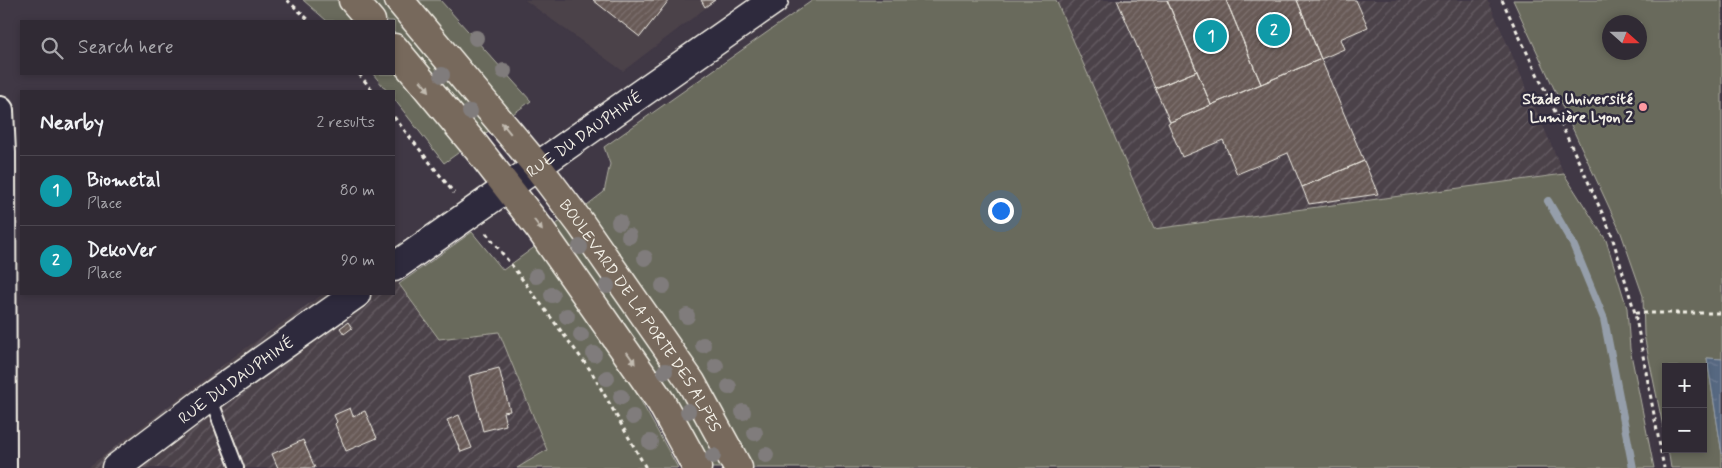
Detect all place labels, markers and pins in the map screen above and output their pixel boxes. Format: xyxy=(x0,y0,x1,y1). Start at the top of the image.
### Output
pin: 2 xyxy=(1258,11,1290,49)
pin: 1 xyxy=(1195,17,1227,55)
place label: Stade Université Lumière Lyon 2 xyxy=(1522,89,1634,128)
marker: Stade Université Lumière Lyon 2 xyxy=(1637,101,1649,113)

